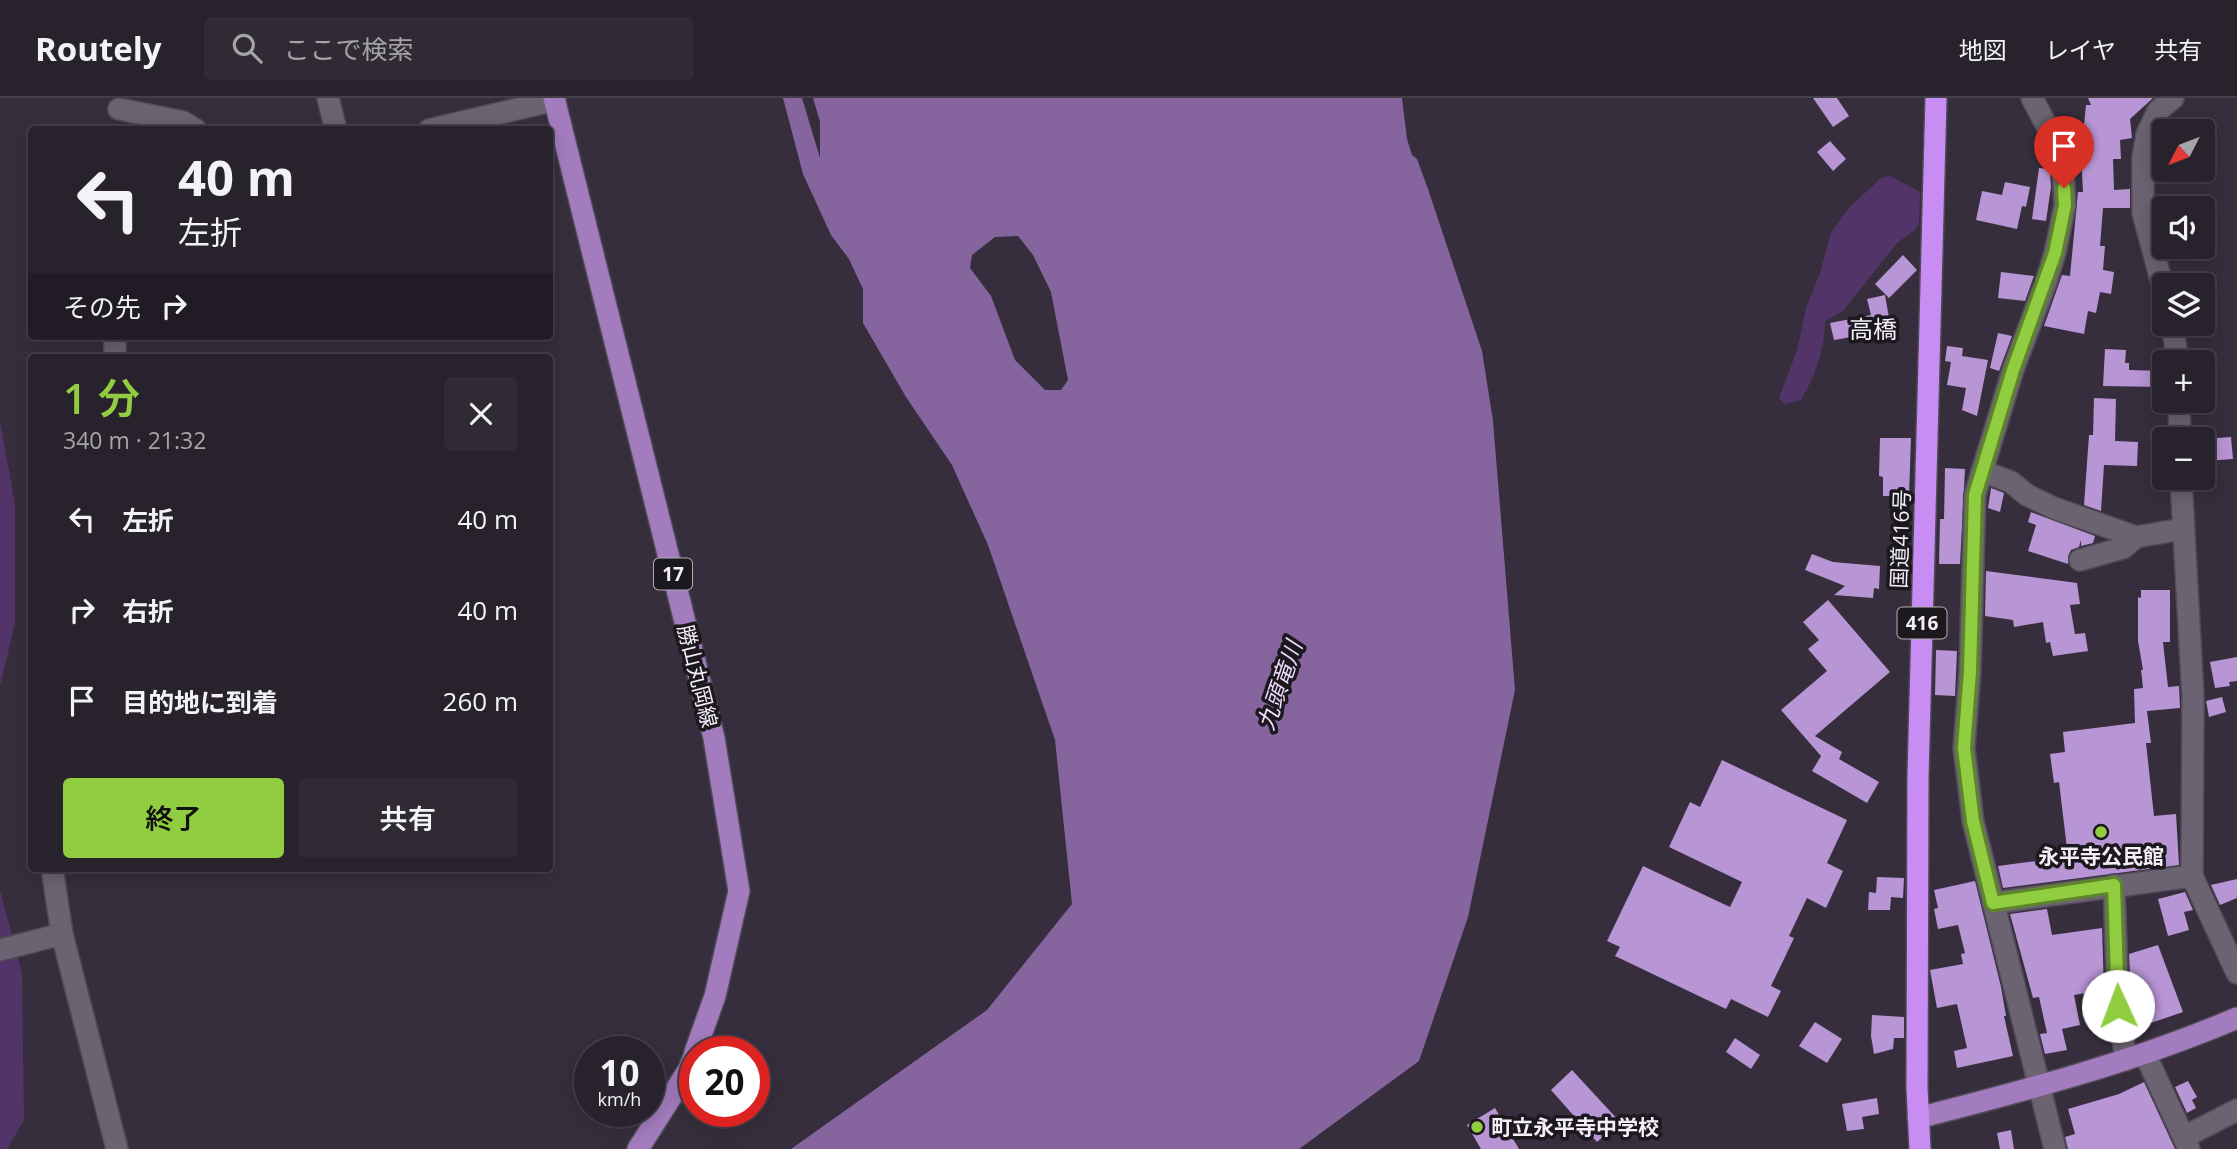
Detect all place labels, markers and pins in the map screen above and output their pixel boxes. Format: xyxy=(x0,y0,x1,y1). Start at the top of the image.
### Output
pin xyxy=(2034,116,2094,188)
marker: 永平寺公民館 xyxy=(2093,824,2109,840)
place label: 永平寺公民館 xyxy=(2038,842,2164,870)
place label: 町立永平寺中学校 xyxy=(1491,1113,1659,1141)
marker: 町立永平寺中学校 xyxy=(1469,1119,1485,1135)

